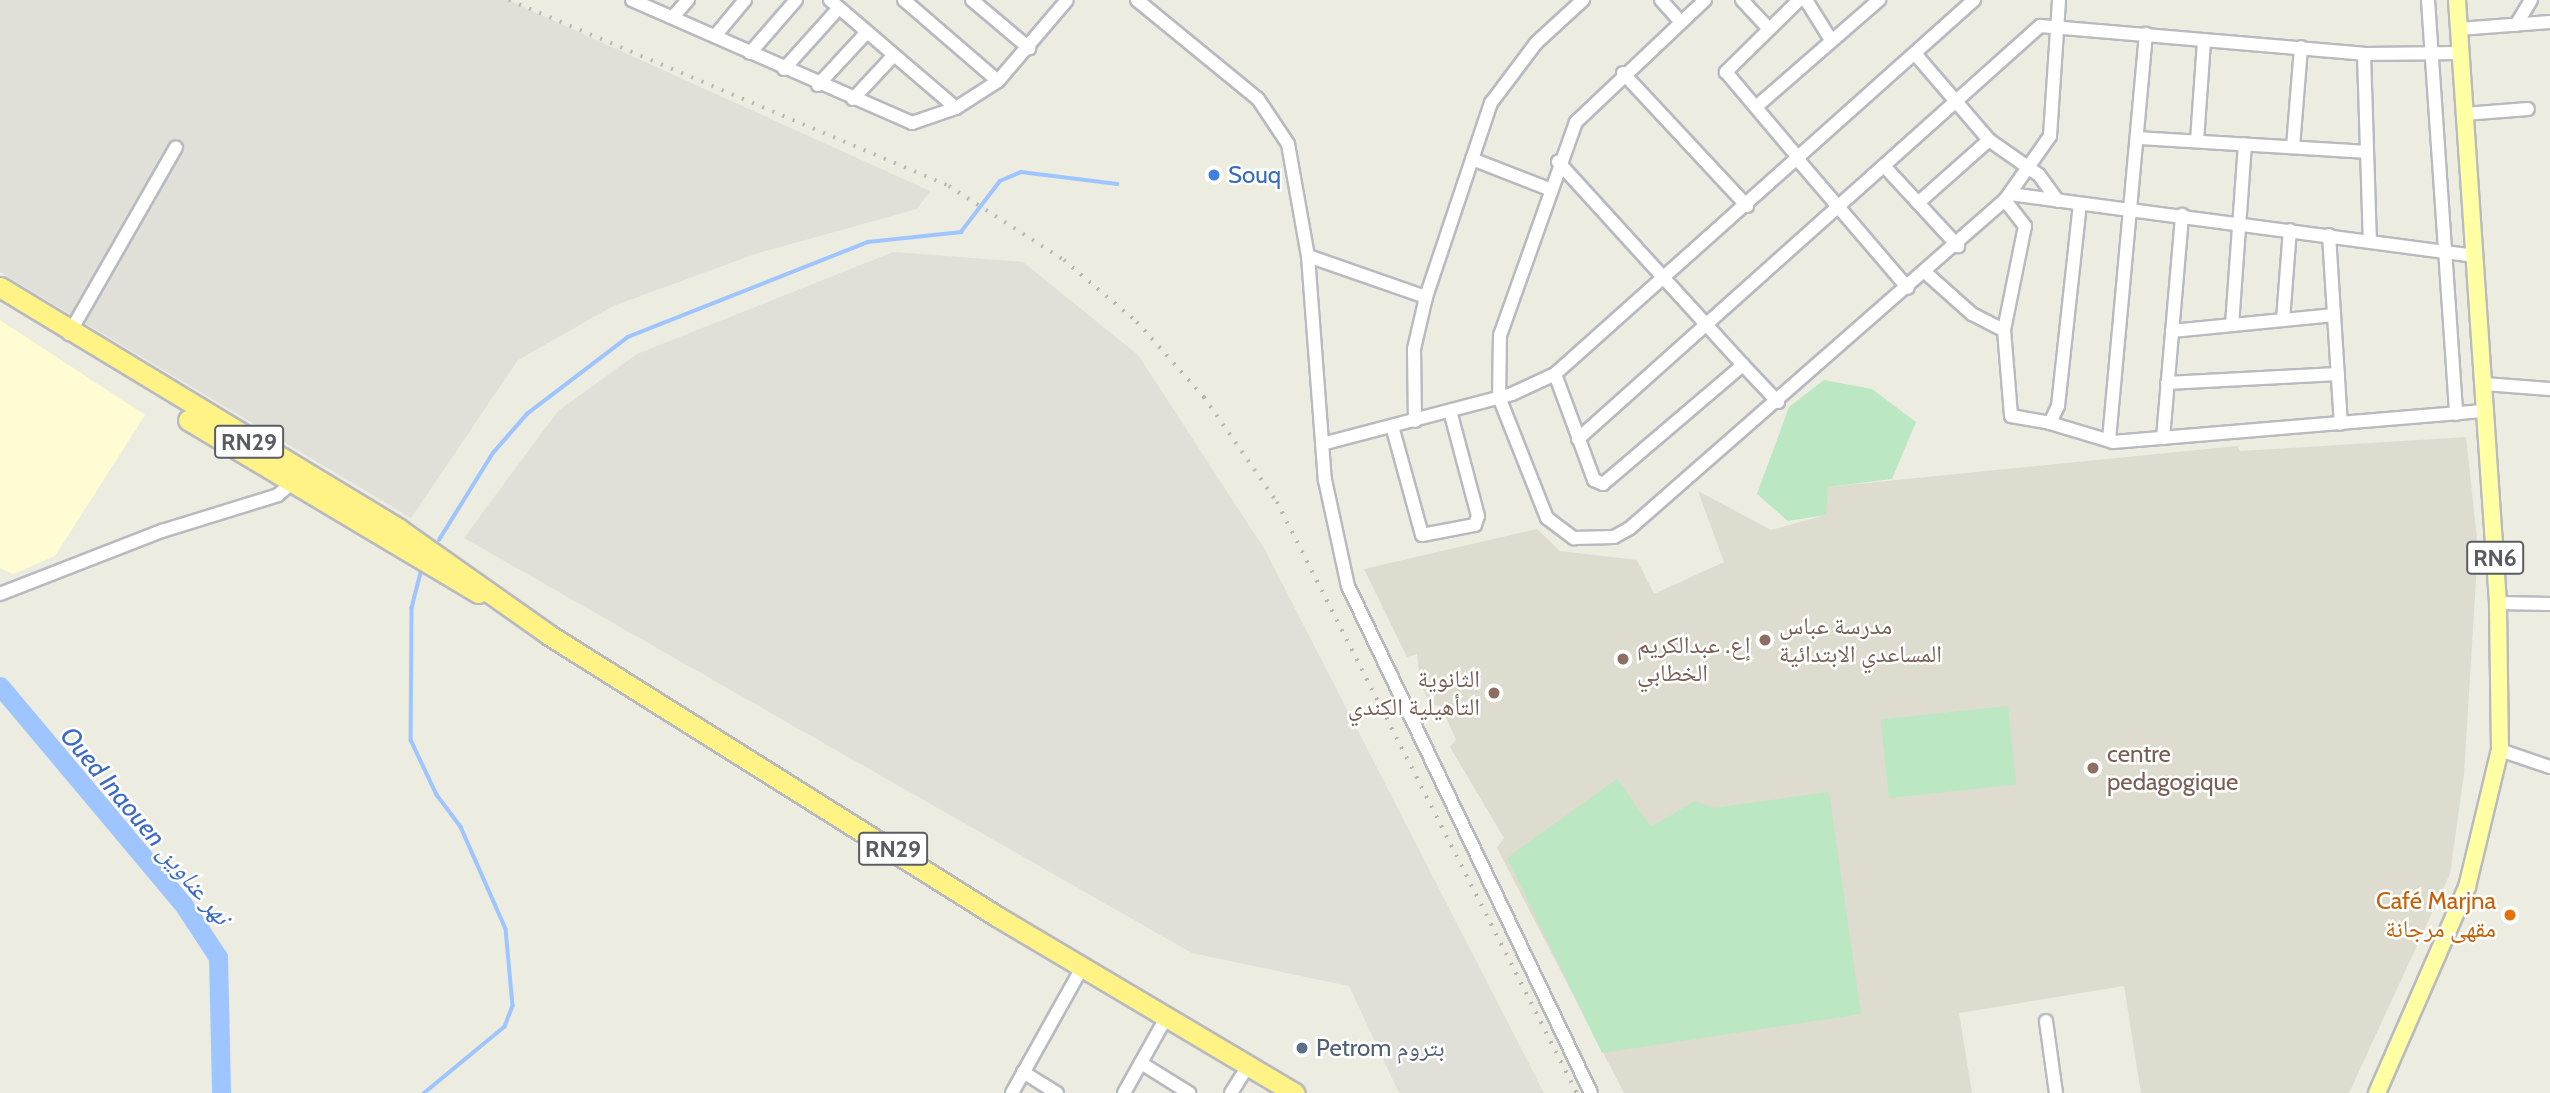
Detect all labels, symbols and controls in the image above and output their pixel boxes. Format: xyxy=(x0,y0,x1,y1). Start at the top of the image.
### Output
place label: Souq xyxy=(1228,161,1281,189)
marker: Souq xyxy=(1206,167,1222,183)
road number: RN29 xyxy=(214,422,284,462)
road number: RN6 xyxy=(2465,538,2525,578)
place label: مدرسة عباس المساعدي الابتدائية xyxy=(1779,612,1942,668)
place label: إع. عبدالكريم الخطابي xyxy=(1637,631,1751,687)
marker: مدرسة عباس المساعدي الابتدائية xyxy=(1757,632,1773,648)
marker: إع. عبدالكريم الخطابي xyxy=(1615,651,1631,667)
place label: الثانوية التأهيلية الكندي xyxy=(1348,665,1480,721)
marker: الثانوية التأهيلية الكندي xyxy=(1486,685,1502,701)
water label: Oued Inaouen نهر عناوين xyxy=(53,721,237,931)
place label: centre pedagogique xyxy=(2107,740,2238,796)
marker: centre pedagogique xyxy=(2085,760,2101,776)
road number: RN29 xyxy=(858,830,928,869)
place label: Café Marjna مقهى مرجانة xyxy=(2376,887,2496,943)
marker: Café Marjna مقهى مرجانة xyxy=(2502,907,2518,923)
place label: Petrom بتروم xyxy=(1316,1034,1445,1062)
marker: Petrom بتروم xyxy=(1294,1040,1310,1056)

